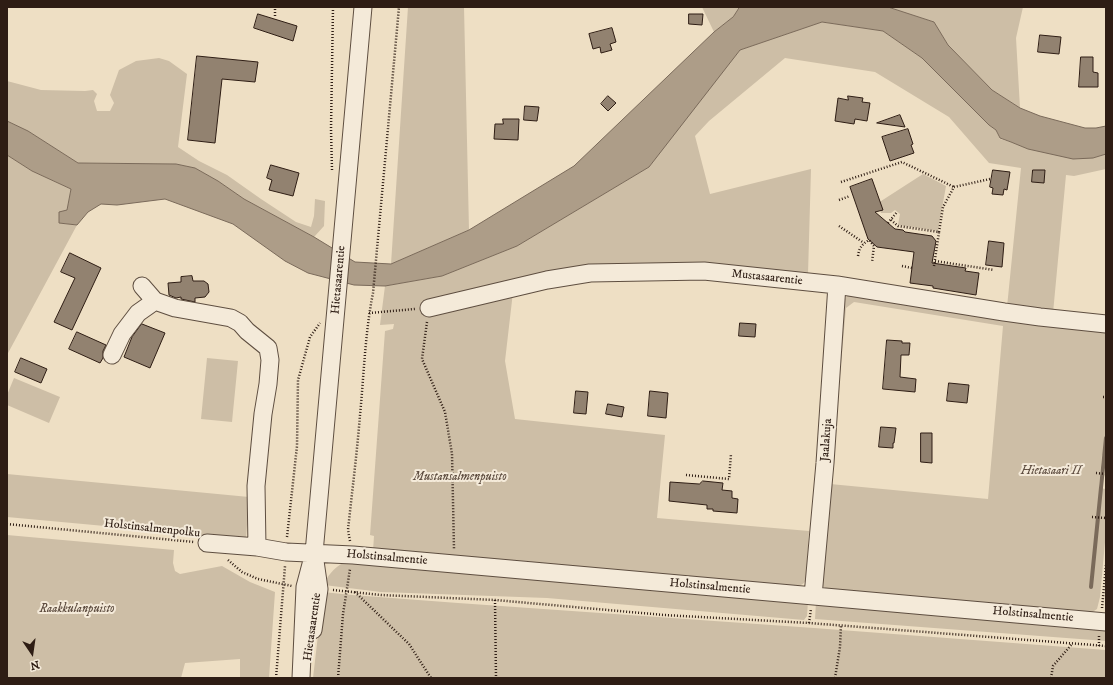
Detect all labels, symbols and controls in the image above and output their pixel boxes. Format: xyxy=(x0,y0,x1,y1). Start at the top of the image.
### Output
street label: Hietasaarentie xyxy=(329,245,349,315)
street label: Mustasaarentie xyxy=(731,267,803,289)
street label: Jaalakuja xyxy=(818,418,836,462)
park label: Hietasaari II xyxy=(1021,465,1081,479)
park label: Mustansalmenpuisto xyxy=(413,471,507,485)
street label: Holstinsalmenpolku xyxy=(103,517,201,541)
street label: Holstinsalmentie xyxy=(346,547,428,569)
street label: Holstinsalmentie xyxy=(669,576,751,598)
street label: Hietasaarentie xyxy=(301,592,325,662)
park label: Raakkulanpuisto xyxy=(39,603,115,617)
street label: Holstinsalmentie xyxy=(992,604,1074,626)
north arrow xyxy=(12,633,52,673)
text: N xyxy=(29,657,41,673)

